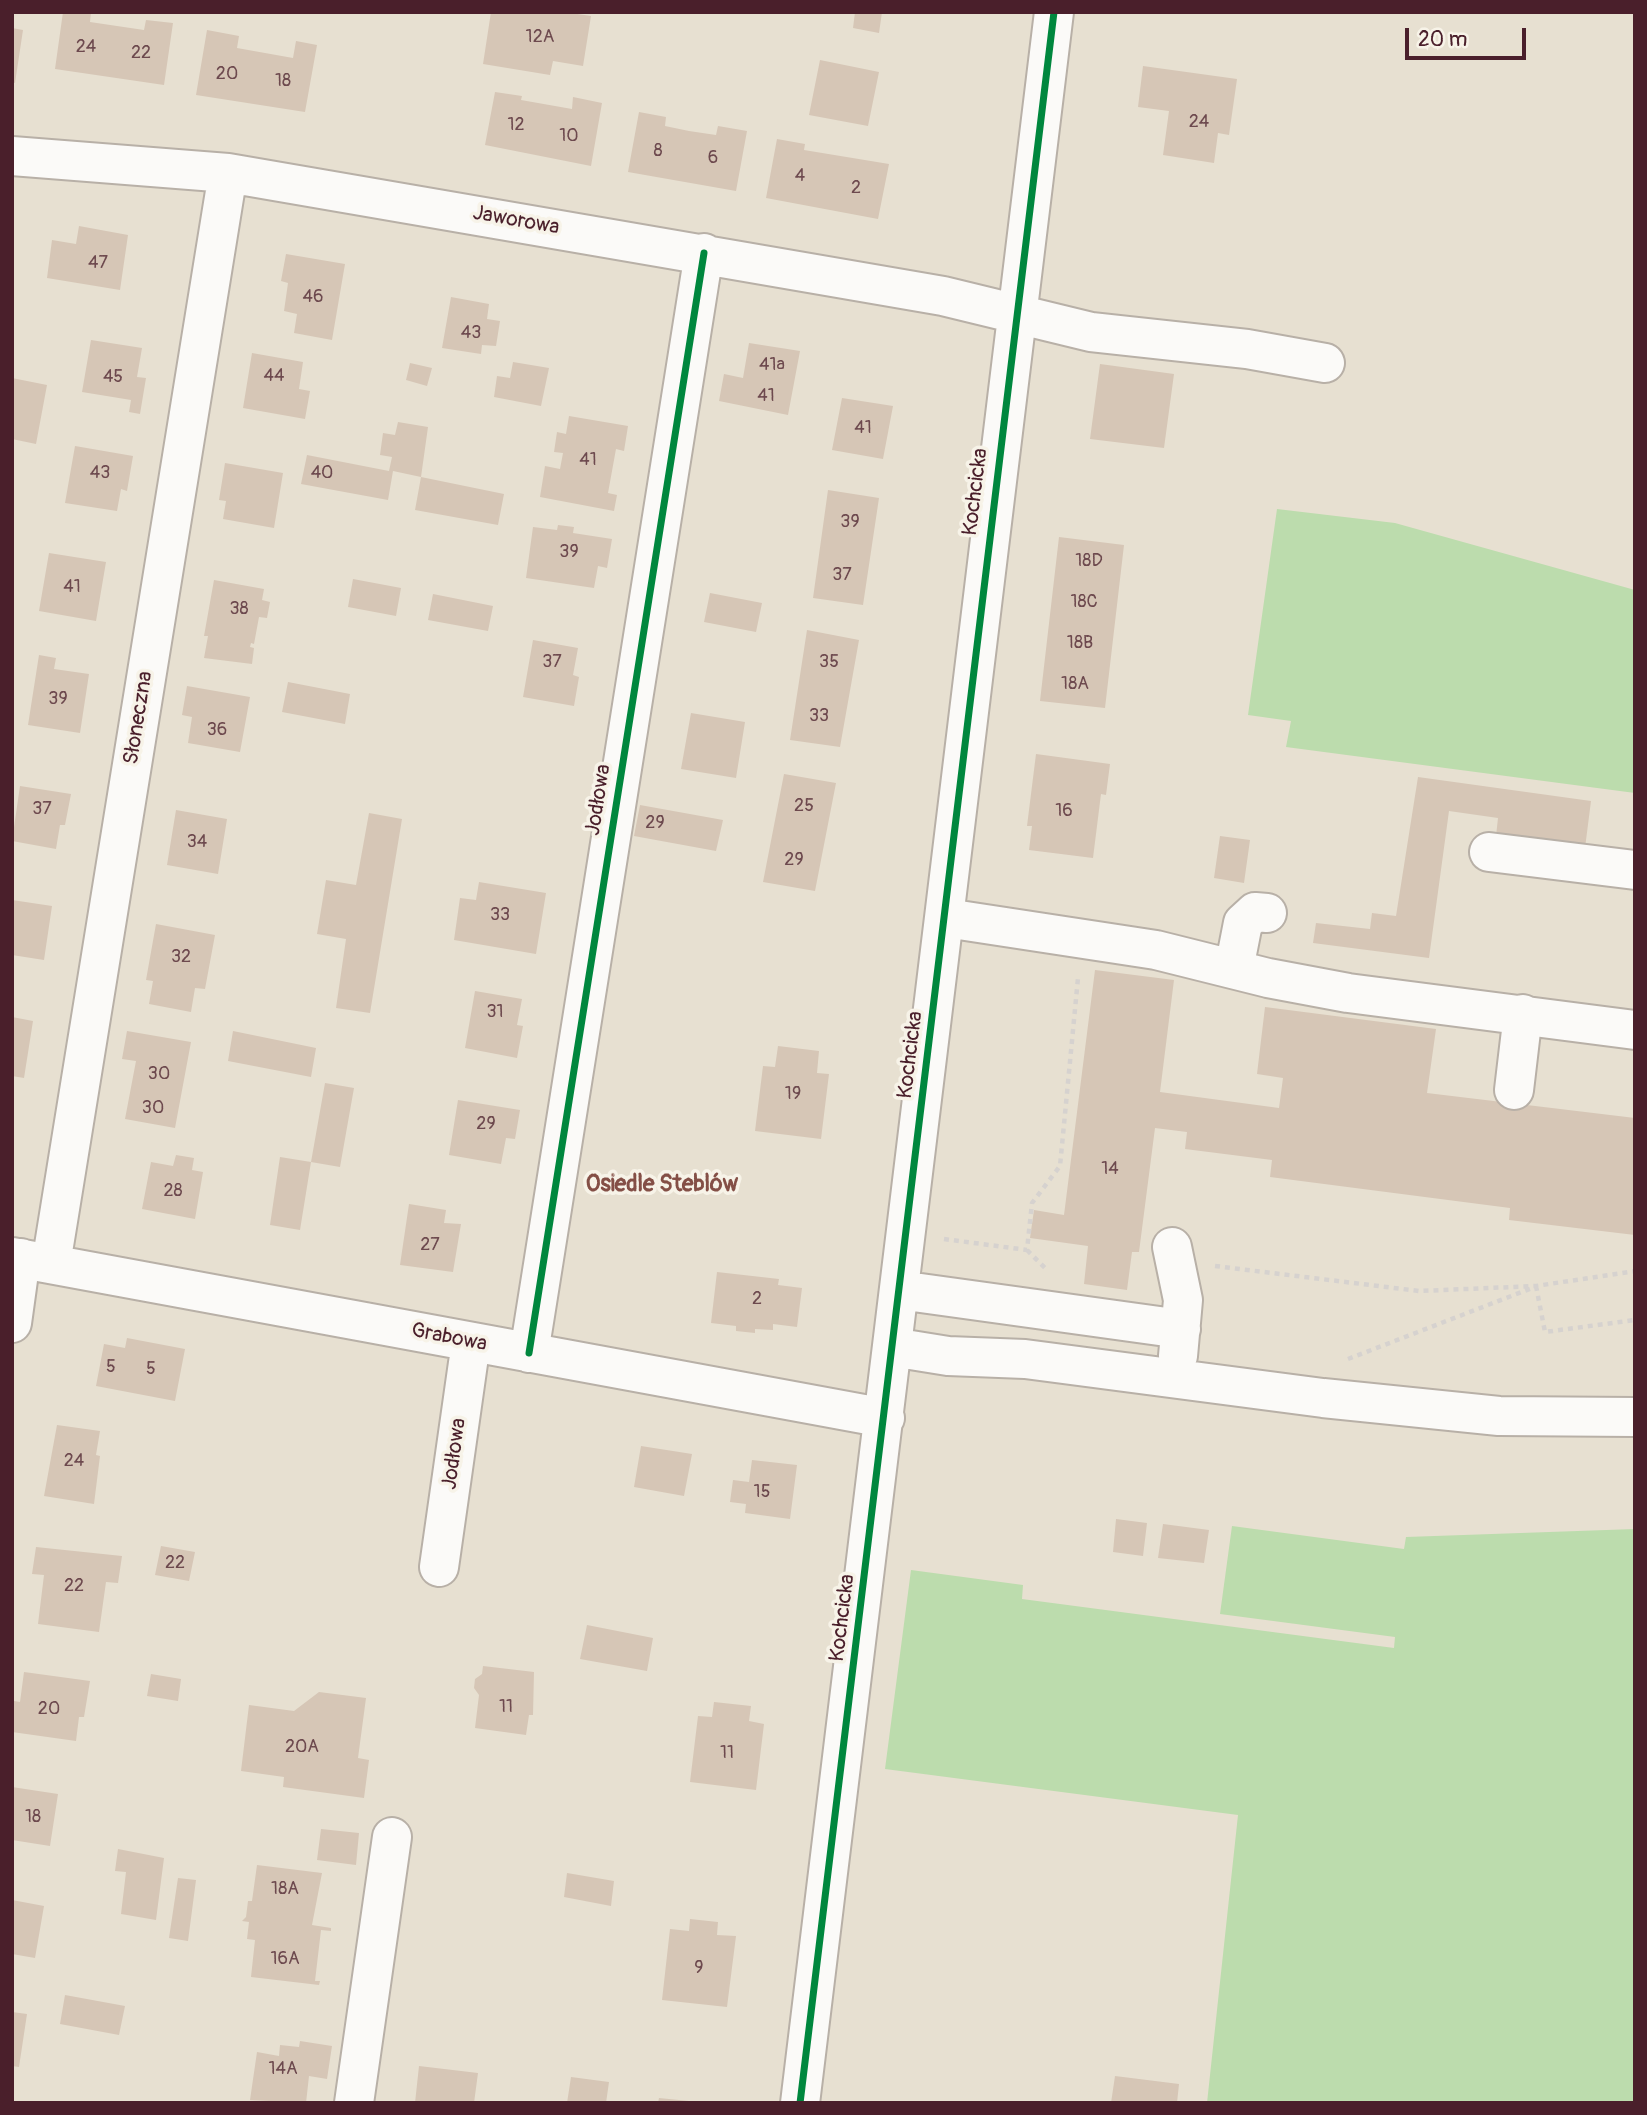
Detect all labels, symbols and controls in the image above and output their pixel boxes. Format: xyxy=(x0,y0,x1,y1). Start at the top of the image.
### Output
scale bar xyxy=(1409,14,1530,58)
house number: 12A xyxy=(526,26,554,48)
text: 20 m xyxy=(1418,26,1467,53)
house number: 24 xyxy=(76,36,96,58)
house number: 22 xyxy=(131,42,151,64)
house number: 20 xyxy=(216,63,238,85)
house number: 18 xyxy=(275,70,291,92)
house number: 24 xyxy=(1189,111,1209,133)
house number: 12 xyxy=(507,114,525,136)
house number: 10 xyxy=(559,125,579,147)
house number: 8 xyxy=(653,140,663,162)
house number: 6 xyxy=(708,147,718,169)
house number: 4 xyxy=(795,165,805,187)
house number: 2 xyxy=(851,177,861,199)
street label: Jaworowa xyxy=(471,201,561,241)
house number: 47 xyxy=(88,252,108,274)
house number: 46 xyxy=(303,286,323,308)
house number: 43 xyxy=(461,322,481,344)
house number: 41a xyxy=(759,354,785,376)
house number: 44 xyxy=(264,365,284,387)
house number: 45 xyxy=(103,366,123,388)
house number: 41 xyxy=(757,385,775,407)
house number: 41 xyxy=(854,417,872,439)
street label: Kochcicka xyxy=(958,447,994,537)
house number: 41 xyxy=(579,449,597,471)
house number: 43 xyxy=(90,462,110,484)
house number: 40 xyxy=(311,462,333,484)
house number: 39 xyxy=(840,511,860,533)
house number: 39 xyxy=(559,541,579,563)
house number: 18D xyxy=(1075,550,1103,572)
house number: 37 xyxy=(832,564,852,586)
house number: 41 xyxy=(63,576,81,598)
house number: 18C xyxy=(1070,591,1098,613)
house number: 38 xyxy=(229,598,249,620)
house number: 18B xyxy=(1067,632,1093,654)
house number: 37 xyxy=(542,651,562,673)
house number: 35 xyxy=(819,651,839,673)
street label: Słoneczna xyxy=(119,670,159,766)
house number: 18A xyxy=(1061,673,1089,695)
house number: 39 xyxy=(48,688,68,710)
house number: 33 xyxy=(809,705,829,727)
house number: 36 xyxy=(207,719,227,741)
street label: Jodłowa xyxy=(581,763,617,837)
house number: 25 xyxy=(794,795,814,817)
house number: 37 xyxy=(32,798,52,820)
house number: 16 xyxy=(1055,800,1073,822)
house number: 29 xyxy=(645,812,665,834)
house number: 34 xyxy=(187,831,207,853)
house number: 29 xyxy=(784,849,804,871)
house number: 33 xyxy=(490,904,510,926)
house number: 32 xyxy=(171,946,191,968)
house number: 31 xyxy=(486,1001,504,1023)
street label: Kochcicka xyxy=(893,1010,929,1100)
house number: 30 xyxy=(148,1063,170,1085)
house number: 19 xyxy=(785,1083,801,1105)
house number: 30 xyxy=(142,1097,164,1119)
house number: 29 xyxy=(476,1113,496,1135)
house number: 14 xyxy=(1101,1158,1119,1180)
district label: Osiedle Steblów xyxy=(586,1171,738,1199)
house number: 28 xyxy=(163,1180,183,1202)
house number: 27 xyxy=(420,1234,440,1256)
house number: 2 xyxy=(752,1288,762,1310)
street label: Grabowa xyxy=(409,1318,489,1358)
house number: 5 xyxy=(106,1356,116,1378)
house number: 5 xyxy=(146,1358,156,1380)
street label: Jodłowa xyxy=(438,1417,472,1491)
house number: 24 xyxy=(64,1450,84,1472)
house number: 15 xyxy=(754,1481,770,1503)
house number: 22 xyxy=(165,1552,185,1574)
street label: Kochcicka xyxy=(825,1573,861,1663)
house number: 22 xyxy=(64,1575,84,1597)
house number: 11 xyxy=(499,1696,513,1718)
house number: 20 xyxy=(38,1698,60,1720)
house number: 20A xyxy=(285,1736,319,1758)
house number: 11 xyxy=(720,1742,734,1764)
house number: 18 xyxy=(25,1806,41,1828)
house number: 18A xyxy=(271,1878,299,1900)
house number: 16A xyxy=(270,1948,300,1970)
house number: 9 xyxy=(694,1957,704,1979)
house number: 14A xyxy=(268,2058,298,2080)

